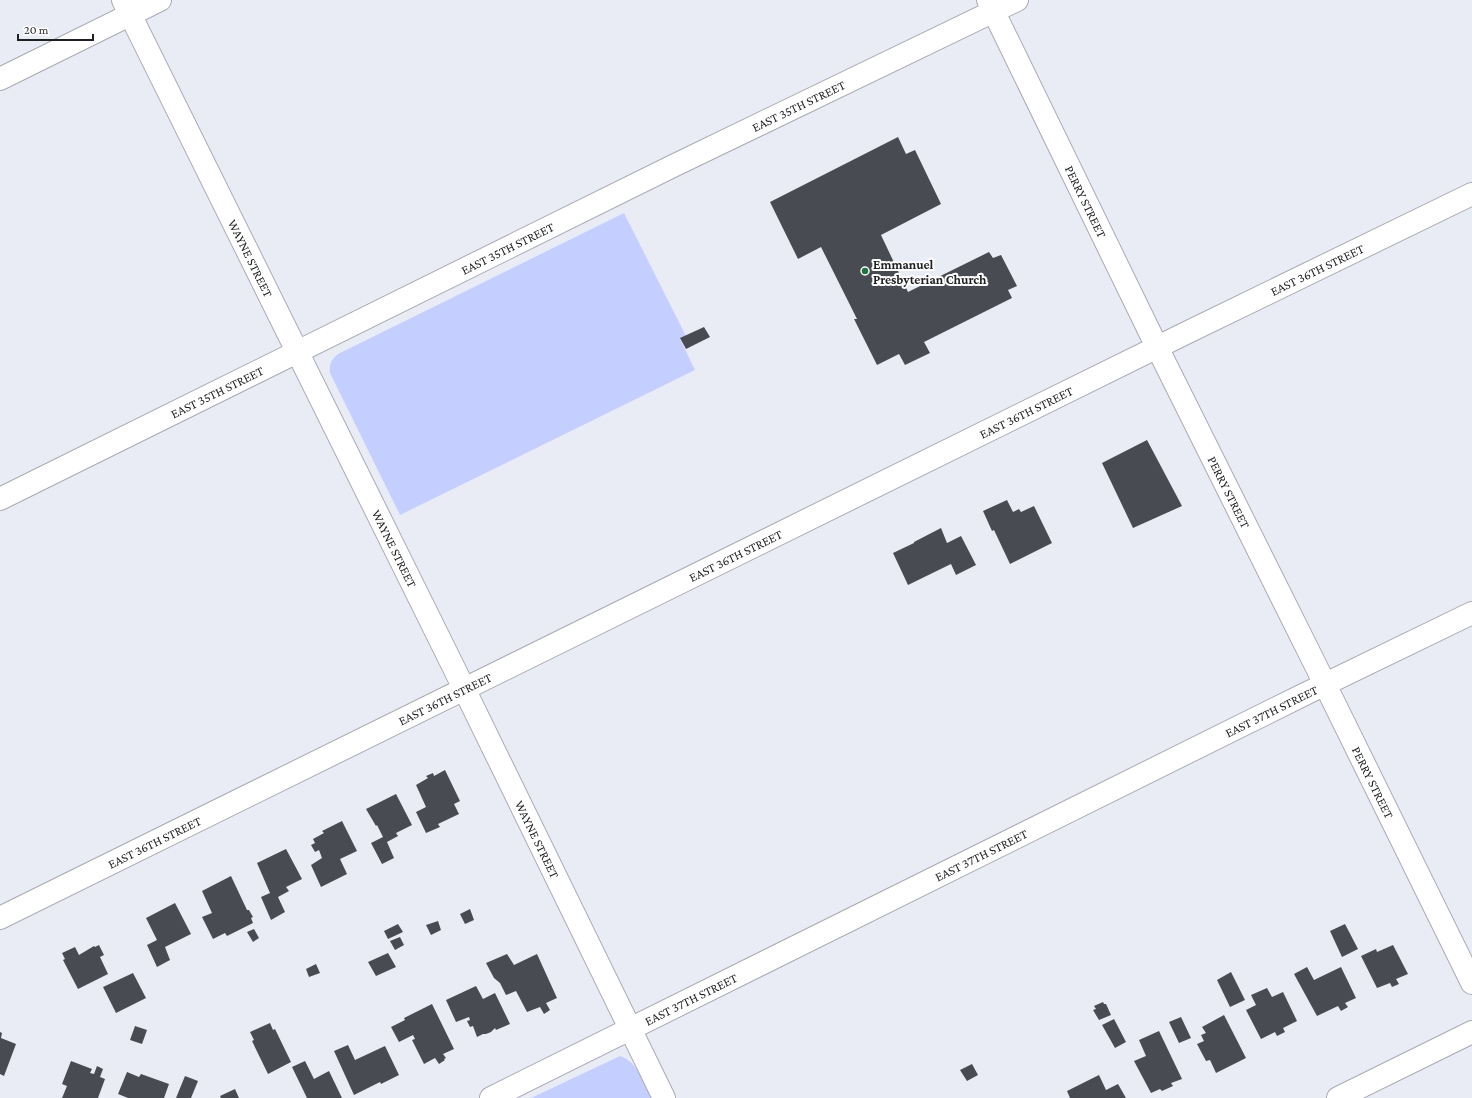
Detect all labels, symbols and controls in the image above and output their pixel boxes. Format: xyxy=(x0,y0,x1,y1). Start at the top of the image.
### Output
scale bar xyxy=(18,16,93,42)
text: 20 m xyxy=(24,23,49,37)
street label: EAST 35TH STREET xyxy=(749,77,848,135)
street label: PERRY STREET xyxy=(1062,163,1110,240)
street label: WAYNE STREET xyxy=(225,217,276,300)
street label: EAST 35TH STREET xyxy=(459,219,556,278)
street label: EAST 36TH STREET xyxy=(1268,241,1366,299)
place label: Emmanuel Presbyterian Church xyxy=(873,257,987,287)
marker: Emmanuel Presbyterian Church xyxy=(860,266,870,276)
street label: EAST 35TH STREET xyxy=(168,363,266,421)
street label: EAST 36TH STREET xyxy=(977,383,1075,442)
street label: PERRY STREET xyxy=(1205,454,1253,531)
street label: WAYNE STREET xyxy=(369,507,420,590)
street label: EAST 36TH STREET xyxy=(686,526,785,585)
street label: EAST 36TH STREET xyxy=(396,670,494,728)
street label: EAST 37TH STREET xyxy=(1223,682,1320,741)
street label: PERRY STREET xyxy=(1349,744,1397,821)
street label: WAYNE STREET xyxy=(512,798,562,881)
street label: EAST 36TH STREET xyxy=(105,813,204,872)
street label: EAST 37TH STREET xyxy=(932,826,1030,885)
street label: EAST 37TH STREET xyxy=(642,970,740,1029)

